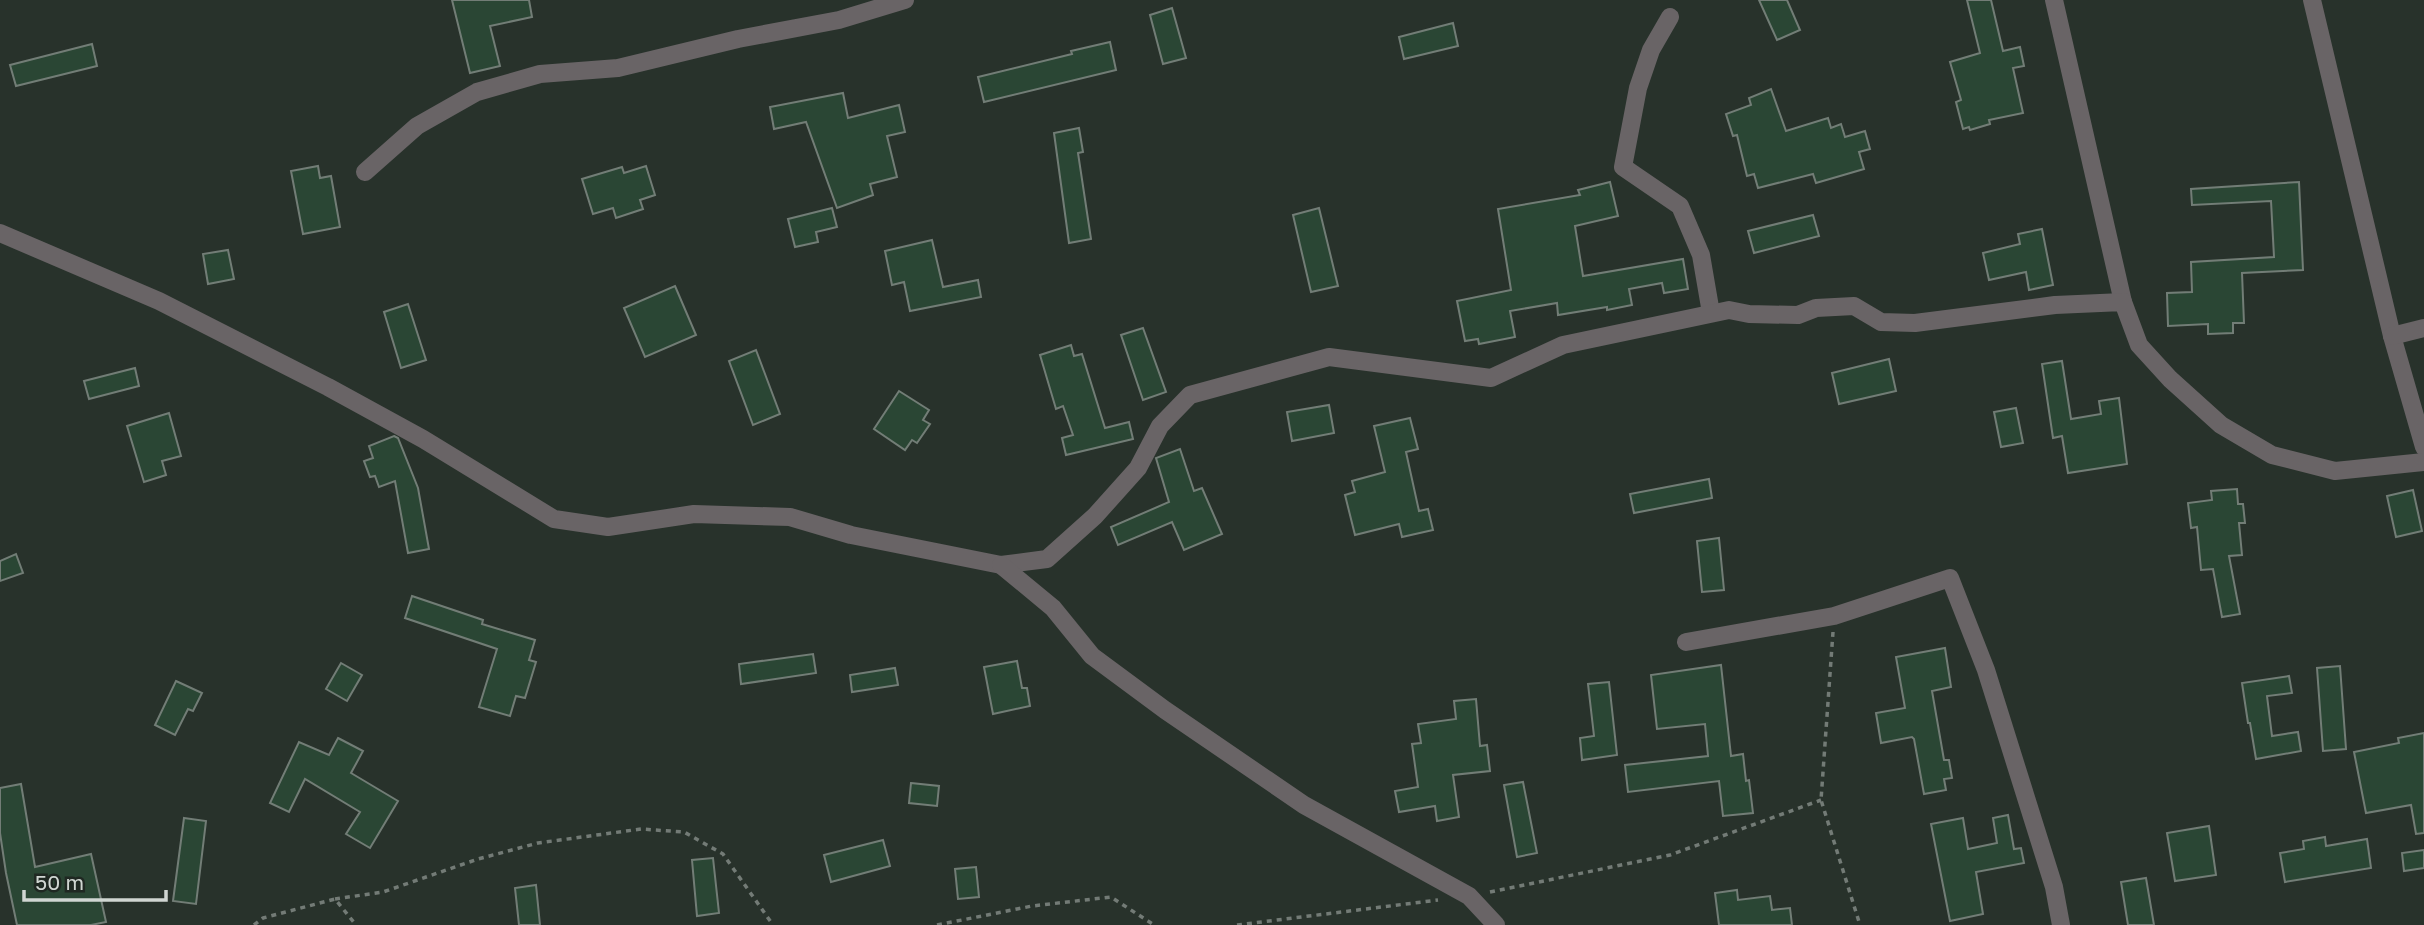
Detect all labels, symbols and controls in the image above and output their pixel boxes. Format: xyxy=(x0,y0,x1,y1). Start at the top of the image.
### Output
scale bar xyxy=(24,858,166,902)
text: 50 m xyxy=(35,869,84,895)

